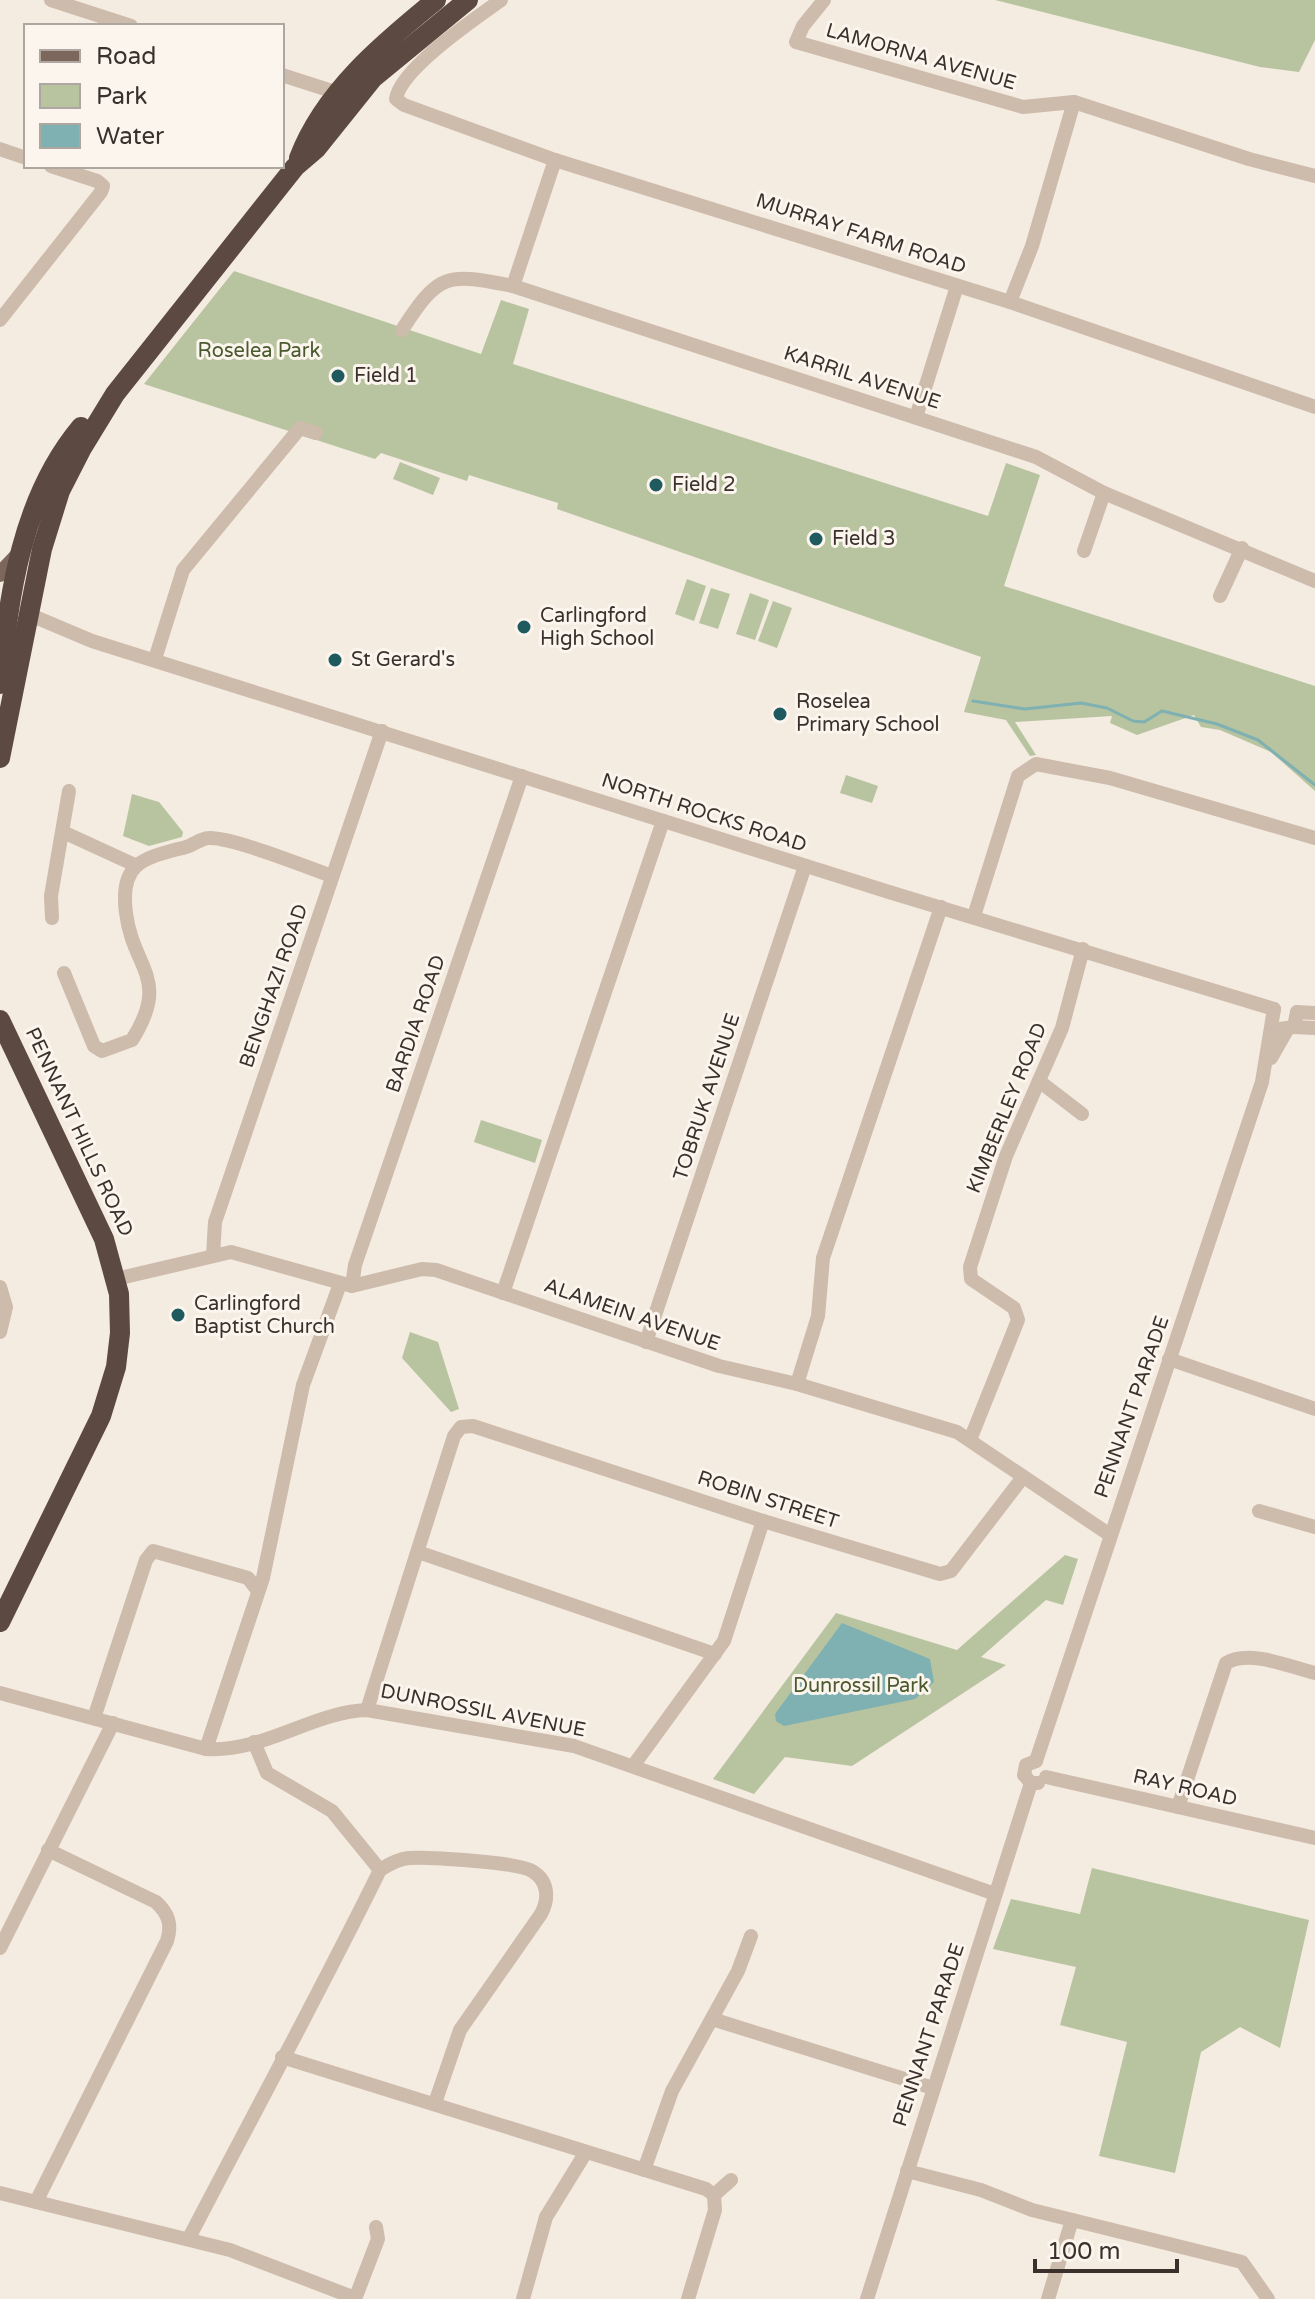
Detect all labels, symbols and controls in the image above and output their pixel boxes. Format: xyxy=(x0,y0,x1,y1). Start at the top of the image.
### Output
street label: LAMORNA AVENUE xyxy=(823,18,1019,96)
legend xyxy=(24,24,284,168)
text: Road xyxy=(96,42,156,71)
text: Park xyxy=(96,82,147,111)
text: Water xyxy=(96,122,165,151)
street label: MURRAY FARM ROAD xyxy=(753,189,969,279)
park label: Roselea Park xyxy=(198,339,320,363)
street label: KARRIL AVENUE xyxy=(781,341,943,415)
place label: Field 1 xyxy=(354,364,418,388)
marker: Field 1 xyxy=(329,367,347,385)
place label: Field 2 xyxy=(672,473,736,497)
marker: Field 2 xyxy=(647,476,665,494)
place label: Field 3 xyxy=(832,527,896,551)
marker: Field 3 xyxy=(807,530,825,548)
place label: Carlingford High School xyxy=(540,604,654,651)
marker: Carlingford High School xyxy=(515,618,533,636)
place label: St Gerard's xyxy=(351,648,455,672)
marker: St Gerard's xyxy=(326,651,344,669)
place label: Roselea Primary School xyxy=(796,690,940,737)
marker: Roselea Primary School xyxy=(771,705,789,723)
street label: NORTH ROCKS ROAD xyxy=(598,768,810,858)
street label: BENGHAZI ROAD xyxy=(235,901,313,1071)
street label: BARDIA ROAD xyxy=(381,952,451,1096)
street label: TOBRUK AVENUE xyxy=(669,1010,745,1184)
street label: KIMBERLEY ROAD xyxy=(962,1019,1052,1197)
street label: PENNANT HILLS ROAD xyxy=(20,1024,138,1240)
street label: ALAMEIN AVENUE xyxy=(541,1274,723,1356)
place label: Carlingford Baptist Church xyxy=(194,1292,335,1339)
marker: Carlingford Baptist Church xyxy=(169,1306,187,1324)
street label: PENNANT PARADE xyxy=(1090,1313,1174,1501)
street label: ROBIN STREET xyxy=(694,1466,842,1534)
park label: Dunrossil Park xyxy=(793,1674,929,1698)
street label: DUNROSSIL AVENUE xyxy=(378,1679,588,1743)
street label: RAY ROAD xyxy=(1131,1764,1239,1812)
street label: PENNANT PARADE xyxy=(888,1940,970,2130)
scale bar xyxy=(1035,2223,1177,2273)
text: 100 m xyxy=(1047,2237,1121,2266)

